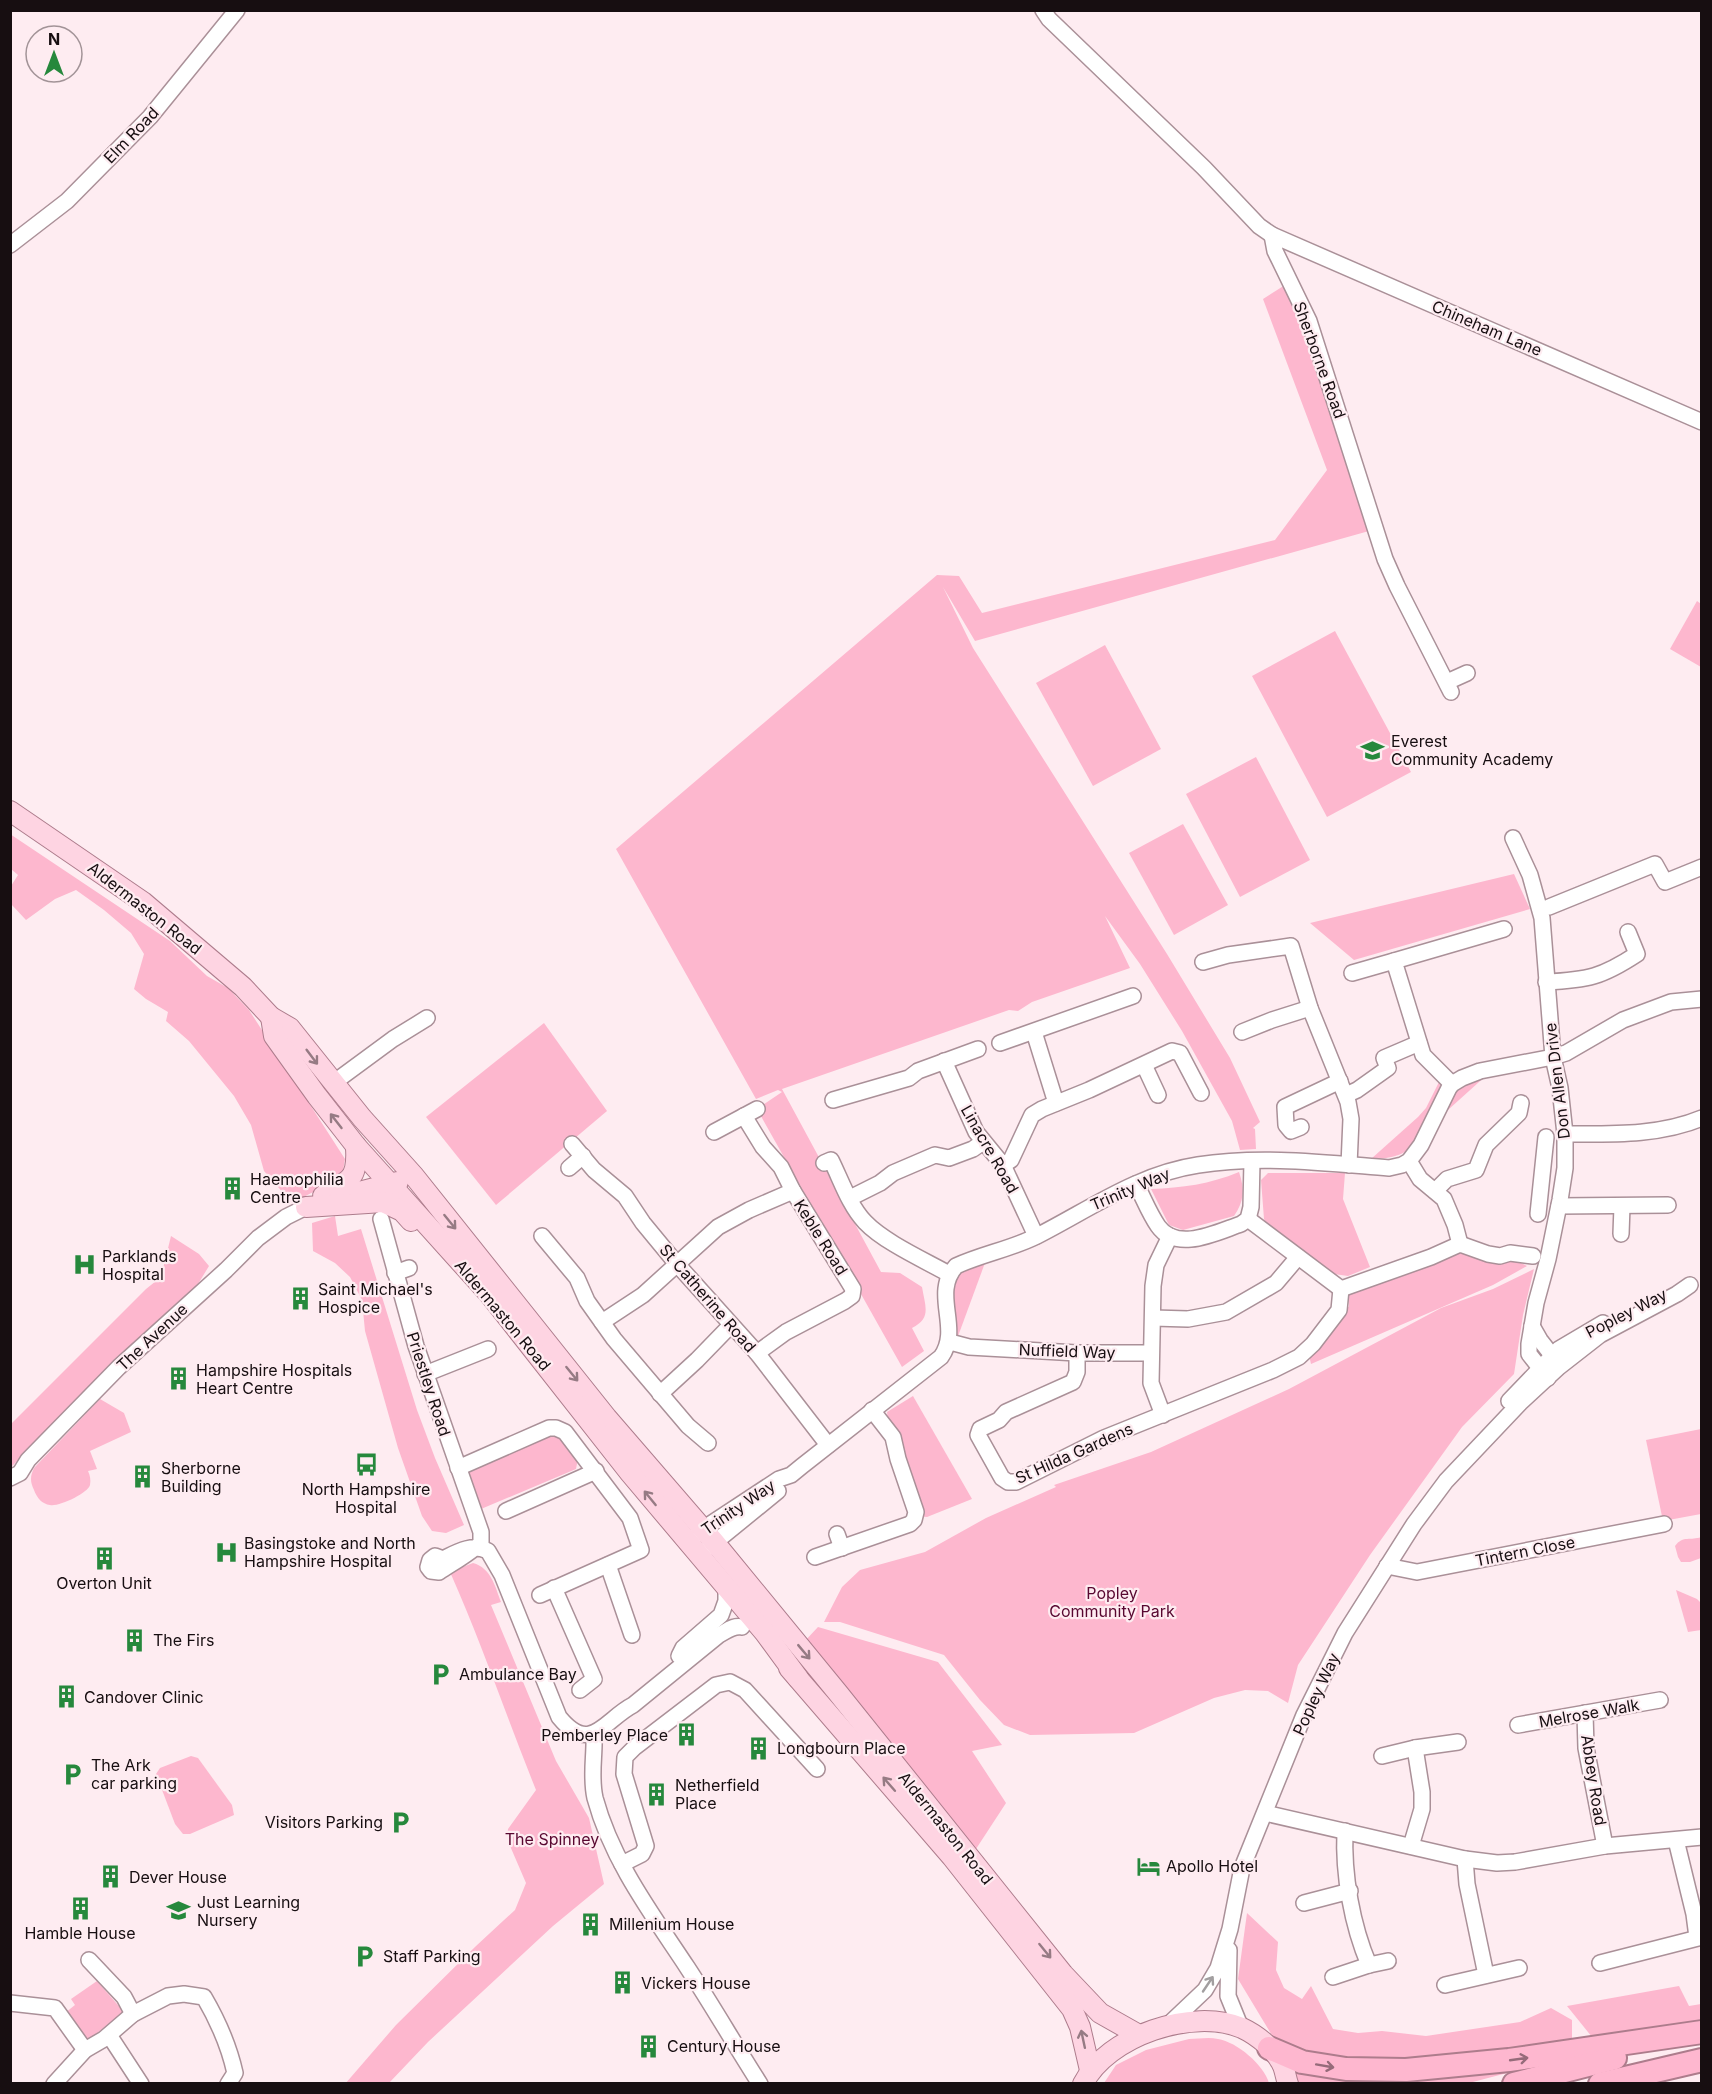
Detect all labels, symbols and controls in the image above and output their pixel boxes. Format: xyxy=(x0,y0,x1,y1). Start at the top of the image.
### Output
north arrow xyxy=(24,24,84,84)
text: N xyxy=(48,29,60,49)
street label: Elm Road xyxy=(99,103,163,167)
street label: Chineham Lane xyxy=(1429,296,1545,360)
street label: Sherborne Road xyxy=(1290,299,1350,421)
place label: Everest Community Academy xyxy=(1391,731,1553,769)
school or university icon: Everest Community Academy xyxy=(1360,737,1386,763)
street label: Aldermaston Road xyxy=(84,857,206,959)
street label: Don Allen Drive xyxy=(1540,1022,1574,1140)
one-way arrow xyxy=(306,1049,318,1065)
street label: Linacre Road xyxy=(957,1101,1023,1197)
one-way arrow xyxy=(330,1113,343,1129)
street label: Trinity Way xyxy=(1087,1163,1173,1215)
place label: Haemophilia Centre xyxy=(250,1169,344,1207)
building icon: Haemophilia Centre xyxy=(219,1175,245,1201)
street label: Keble Road xyxy=(790,1195,852,1279)
one-way arrow xyxy=(444,1214,457,1230)
street label: St Catherine Road xyxy=(656,1240,760,1356)
place label: Parklands Hospital xyxy=(102,1246,177,1284)
hospital icon: Parklands Hospital xyxy=(71,1252,97,1278)
street label: Aldermaston Road xyxy=(451,1255,555,1375)
place label: Saint Michael's Hospice xyxy=(318,1279,433,1317)
street label: Popley Way xyxy=(1582,1284,1670,1342)
building icon: Saint Michael's Hospice xyxy=(287,1285,313,1311)
street label: The Avenue xyxy=(112,1299,192,1375)
street label: Priestley Road xyxy=(403,1329,455,1439)
street label: Nuffield Way xyxy=(1018,1339,1116,1363)
place label: Hampshire Hospitals Heart Centre xyxy=(196,1360,352,1398)
building icon: Hampshire Hospitals Heart Centre xyxy=(165,1366,191,1392)
one-way arrow xyxy=(566,1366,579,1382)
street label: St Hilda Gardens xyxy=(1012,1418,1136,1488)
bus stop icon: North Hampshire Hospital xyxy=(353,1451,379,1477)
place label: Sherborne Building xyxy=(161,1458,241,1496)
building icon: Sherborne Building xyxy=(130,1464,156,1490)
street label: Trinity Way xyxy=(697,1475,779,1539)
place label: North Hampshire Hospital xyxy=(302,1479,430,1517)
one-way arrow xyxy=(643,1490,656,1506)
street label: Tintern Close xyxy=(1473,1532,1577,1570)
place label: Basingstoke and North Hampshire Hospital xyxy=(244,1533,416,1571)
hospital icon: Basingstoke and North Hampshire Hospital xyxy=(213,1539,239,1565)
building icon: Overton Unit xyxy=(91,1545,117,1571)
place label: Overton Unit xyxy=(56,1573,152,1593)
park label: Popley Community Park xyxy=(1049,1583,1175,1621)
building icon: The Firs xyxy=(122,1627,148,1653)
place label: The Firs xyxy=(153,1630,214,1650)
one-way arrow xyxy=(797,1644,811,1659)
street label: Popley Way xyxy=(1288,1650,1344,1738)
parking icon: Ambulance Bay xyxy=(428,1661,454,1687)
place label: Ambulance Bay xyxy=(459,1664,577,1684)
building icon: Candover Clinic xyxy=(53,1684,79,1710)
place label: Candover Clinic xyxy=(84,1687,204,1707)
street label: Melrose Walk xyxy=(1537,1694,1641,1732)
building icon: Pemberley Place xyxy=(673,1722,699,1748)
place label: Pemberley Place xyxy=(541,1725,668,1745)
street label: Abbey Road xyxy=(1577,1733,1611,1827)
building icon: Longbourn Place xyxy=(746,1735,772,1761)
place label: Longbourn Place xyxy=(777,1738,906,1758)
place label: The Ark car parking xyxy=(91,1755,177,1793)
parking icon: The Ark car parking xyxy=(60,1761,86,1787)
street label: Aldermaston Road xyxy=(894,1768,998,1888)
place label: Netherfield Place xyxy=(675,1775,759,1813)
one-way arrow xyxy=(883,1776,896,1792)
building icon: Netherfield Place xyxy=(644,1781,670,1807)
parking icon: Visitors Parking xyxy=(388,1809,414,1835)
place label: Visitors Parking xyxy=(265,1812,383,1832)
park label: The Spinney xyxy=(505,1829,599,1849)
hotel icon: Apollo Hotel xyxy=(1135,1853,1161,1879)
place label: Apollo Hotel xyxy=(1166,1856,1258,1876)
building icon: Dever House xyxy=(98,1864,124,1890)
place label: Dever House xyxy=(129,1867,227,1887)
place label: Just Learning Nursery xyxy=(197,1892,300,1930)
building icon: Hamble House xyxy=(67,1895,93,1921)
school or university icon: Just Learning Nursery xyxy=(166,1898,192,1924)
building icon: Millenium House xyxy=(578,1911,604,1937)
place label: Millenium House xyxy=(609,1914,734,1934)
place label: Hamble House xyxy=(24,1923,136,1943)
parking icon: Staff Parking xyxy=(352,1943,378,1969)
one-way arrow xyxy=(1038,1943,1051,1959)
place label: Staff Parking xyxy=(383,1946,481,1966)
building icon: Vickers House xyxy=(610,1970,636,1996)
place label: Vickers House xyxy=(641,1973,751,1993)
one-way arrow xyxy=(1201,1976,1214,1993)
one-way arrow xyxy=(1077,2030,1088,2049)
building icon: Century House xyxy=(636,2033,662,2059)
place label: Century House xyxy=(667,2036,781,2056)
one-way arrow xyxy=(1508,2054,1528,2065)
one-way arrow xyxy=(1314,2060,1334,2071)

